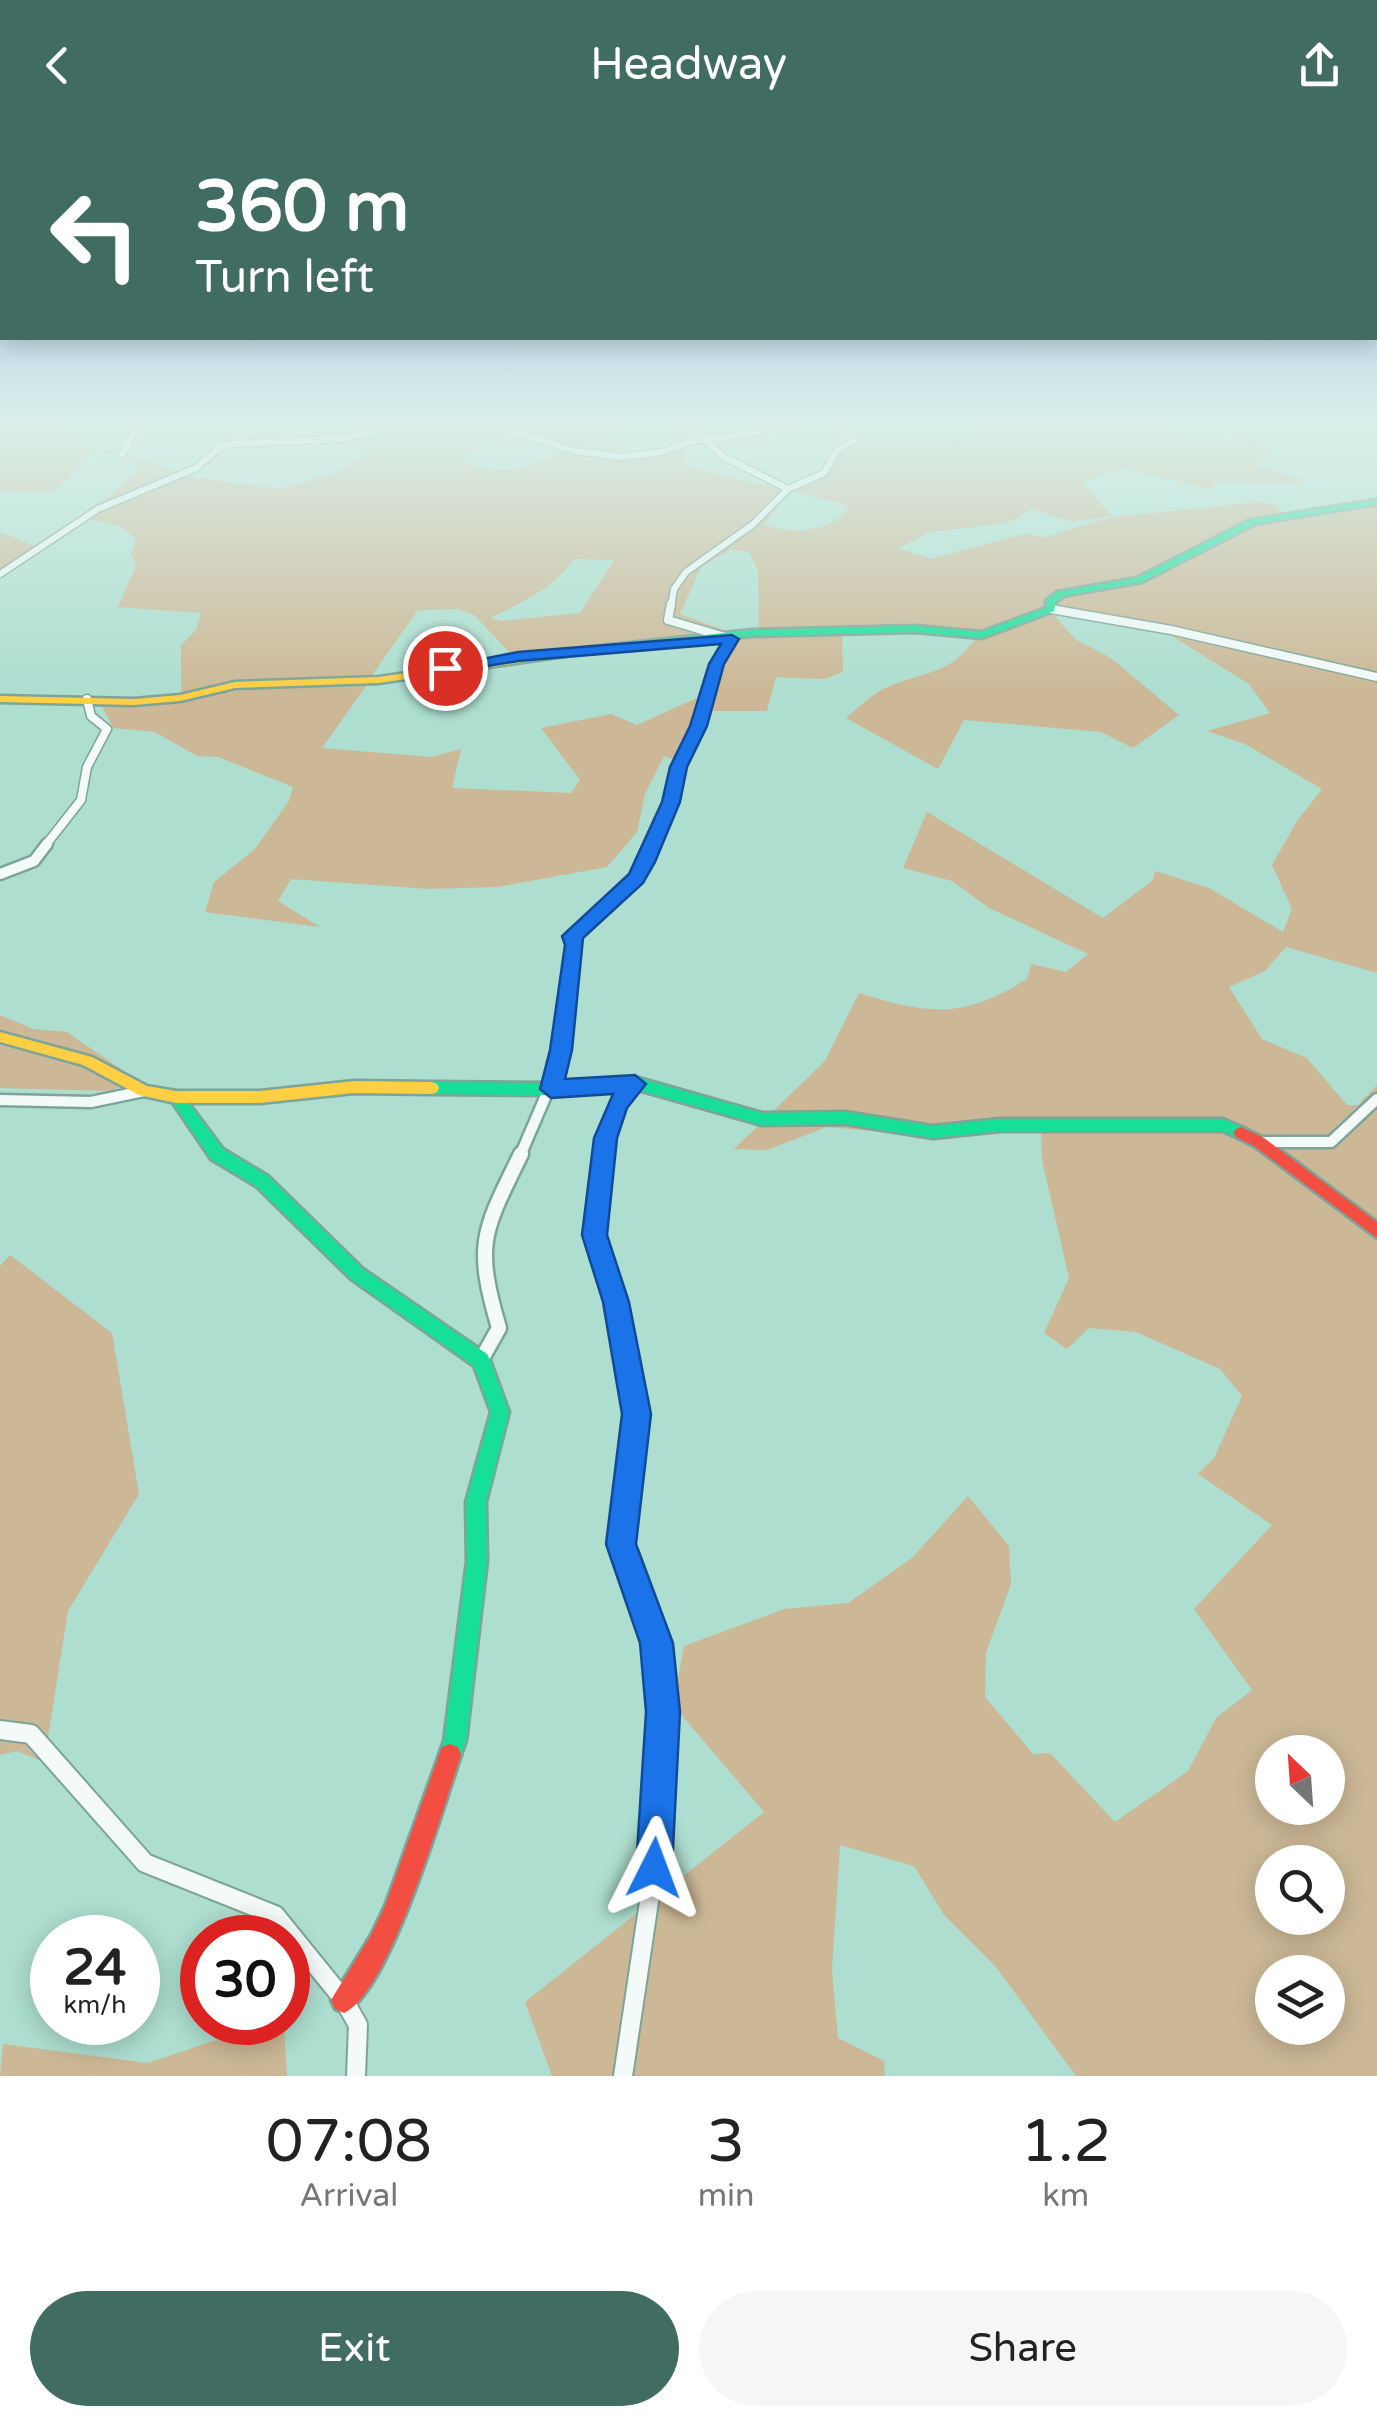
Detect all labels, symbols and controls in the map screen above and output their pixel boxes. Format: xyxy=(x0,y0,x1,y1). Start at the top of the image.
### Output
icon: back xyxy=(30,38,85,93)
text: Headway xyxy=(590,38,787,92)
icon: share xyxy=(1292,38,1347,93)
text: 360 m xyxy=(195,166,409,250)
icon: left xyxy=(30,170,160,300)
text: Turn left xyxy=(195,251,374,305)
pin xyxy=(403,626,488,711)
icon: arrive xyxy=(418,641,473,696)
north arrow xyxy=(1255,1735,1345,1825)
map controls xyxy=(1255,1735,1345,2045)
position arrow xyxy=(602,1816,706,1920)
button: search xyxy=(1255,1845,1345,1935)
speed limit sign: 30 xyxy=(180,1915,310,2045)
text: 24 xyxy=(64,1938,126,1998)
button: layers xyxy=(1255,1955,1345,2045)
text: km/h xyxy=(64,1990,126,2020)
text: 07:08 xyxy=(266,2106,432,2178)
text: 3 xyxy=(707,2106,745,2178)
text: 1.2 xyxy=(1020,2106,1111,2178)
text: Arrival xyxy=(299,2177,398,2215)
text: min xyxy=(698,2177,755,2215)
text: km xyxy=(1042,2177,1089,2215)
button: Exit xyxy=(30,2291,679,2406)
button: Share xyxy=(699,2291,1347,2406)

